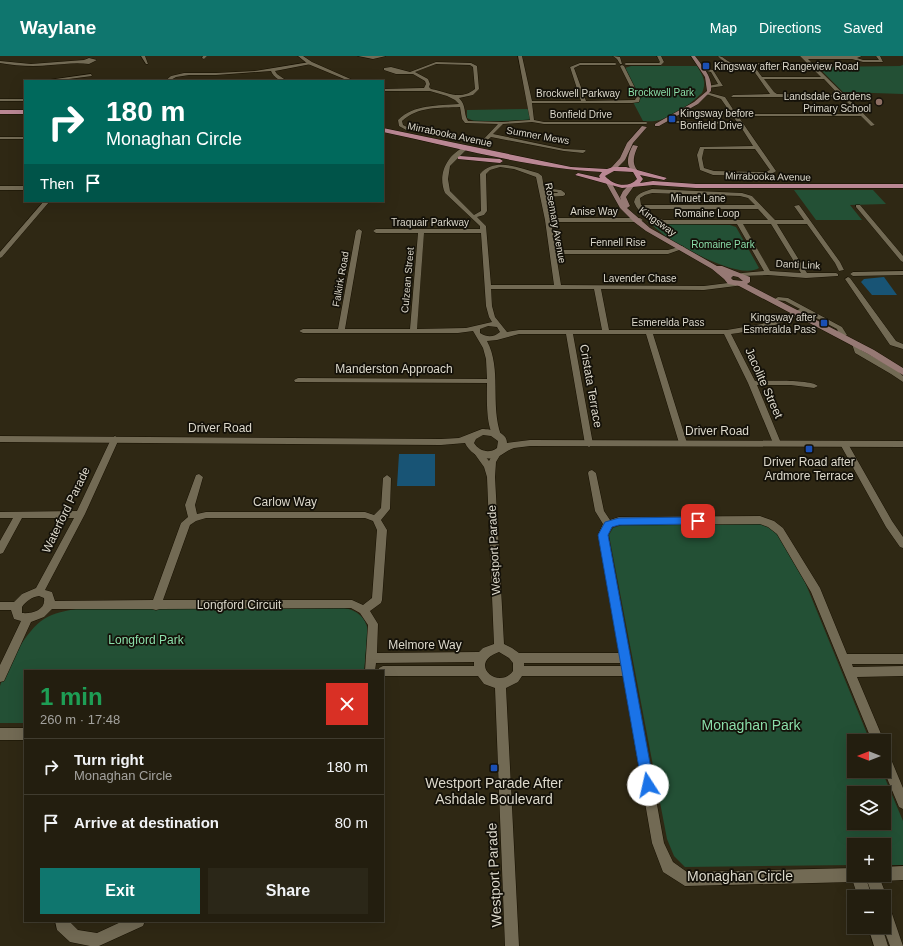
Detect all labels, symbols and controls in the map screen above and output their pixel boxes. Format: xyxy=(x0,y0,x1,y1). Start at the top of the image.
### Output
text: Waylane xyxy=(20,17,96,38)
text: Map xyxy=(710,20,737,36)
text: Directions xyxy=(759,20,821,36)
text: Saved xyxy=(843,20,883,36)
marker: Kingsway after Rangeview Road xyxy=(701,61,711,71)
place label: Kingsway after Rangeview Road xyxy=(714,61,859,72)
park label: Brockwell Park xyxy=(628,87,695,98)
street label: Brockwell Parkway xyxy=(536,88,620,99)
place label: Landsdale Gardens Primary School xyxy=(784,91,871,114)
icon: right xyxy=(40,96,92,148)
text: 180 m xyxy=(106,96,185,127)
marker: Landsdale Gardens Primary School xyxy=(874,97,884,107)
place label: Kingsway before Bonfield Drive xyxy=(680,108,754,131)
street label: Bonfield Drive xyxy=(550,109,613,120)
marker: Kingsway before Bonfield Drive xyxy=(667,114,677,124)
street label: Mirrabooka Avenue xyxy=(407,120,494,149)
street label: Sumner Mews xyxy=(505,125,570,146)
text: Monaghan Circle xyxy=(106,129,242,149)
street label: Mirrabooka Avenue xyxy=(725,170,812,183)
icon: arrive xyxy=(82,172,104,194)
text: Then xyxy=(40,175,74,192)
street label: Rosemary Avenue xyxy=(543,182,568,265)
street label: Minuet Lane xyxy=(670,193,726,204)
street label: Kingsway xyxy=(637,204,678,238)
street label: Anise Way xyxy=(570,206,618,217)
street label: Romaine Loop xyxy=(674,208,740,219)
street label: Traquair Parkway xyxy=(391,217,469,228)
street label: Fennell Rise xyxy=(590,237,646,248)
park label: Romaine Park xyxy=(691,239,756,250)
street label: Culzean Street xyxy=(399,246,416,313)
street label: Falkirk Road xyxy=(330,250,351,308)
street label: Danti Link xyxy=(775,258,821,271)
street label: Lavender Chase xyxy=(603,273,677,284)
place label: Kingsway after Esmeralda Pass xyxy=(743,312,817,335)
street label: Esmerelda Pass xyxy=(632,317,704,328)
marker: Kingsway after Esmeralda Pass xyxy=(819,318,829,328)
street label: Cristata Terrace xyxy=(577,343,605,429)
street label: Jacolite Street xyxy=(742,345,786,421)
street label: Manderston Approach xyxy=(335,362,453,376)
street label: Driver Road xyxy=(188,421,252,435)
street label: Driver Road xyxy=(685,424,749,438)
marker: Driver Road after Ardmore Terrace xyxy=(804,444,814,454)
place label: Driver Road after Ardmore Terrace xyxy=(763,455,855,483)
street label: Waterford Parade xyxy=(39,464,93,555)
street label: Carlow Way xyxy=(253,495,317,509)
street label: Westport Parade xyxy=(485,504,503,595)
pin xyxy=(681,504,715,538)
icon: arrive xyxy=(687,510,709,532)
street label: Longford Circuit xyxy=(197,598,282,612)
park label: Longford Park xyxy=(108,633,185,647)
street label: Melmore Way xyxy=(388,638,462,652)
text: 1 min xyxy=(40,683,103,710)
button: close xyxy=(326,683,368,725)
text: 260 m · 17:48 xyxy=(40,712,120,727)
park label: Monaghan Park xyxy=(702,717,801,733)
north arrow xyxy=(847,734,891,778)
map controls xyxy=(847,734,891,934)
text: Turn right xyxy=(74,751,144,768)
icon: right xyxy=(40,756,62,778)
text: 180 m xyxy=(326,758,368,775)
marker: Westport Parade After Ashdale Boulevard xyxy=(489,763,499,773)
position arrow xyxy=(627,764,669,806)
text: Monaghan Circle xyxy=(74,768,172,783)
place label: Westport Parade After Ashdale Boulevard xyxy=(425,775,563,807)
button: layers xyxy=(847,786,891,830)
icon: arrive xyxy=(40,812,62,834)
text: Arrive at destination xyxy=(74,814,219,831)
text: 80 m xyxy=(335,814,368,831)
street label: Westport Parade xyxy=(483,822,505,928)
button: + xyxy=(847,838,891,882)
button: Exit xyxy=(40,868,200,914)
button: Share xyxy=(208,868,368,914)
street label: Monaghan Circle xyxy=(687,868,793,884)
button: − xyxy=(847,890,891,934)

